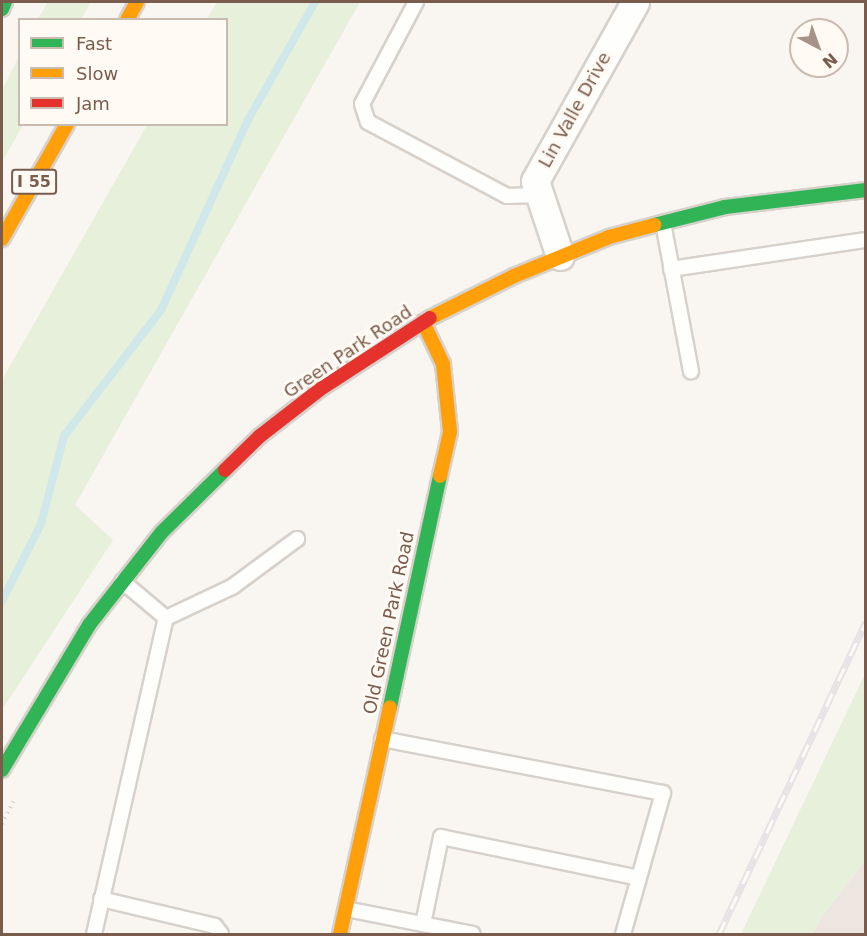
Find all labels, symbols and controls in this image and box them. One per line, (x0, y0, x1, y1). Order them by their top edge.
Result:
legend (18, 18, 228, 126)
north arrow (789, 18, 849, 78)
text: Fast (76, 33, 112, 54)
street label: Lin Valle Drive (534, 48, 616, 172)
text: N (819, 49, 841, 72)
text: Slow (76, 63, 118, 84)
text: Jam (76, 93, 110, 114)
road number: I 55 (10, 169, 58, 195)
street label: Green Park Road (280, 301, 416, 403)
street label: Old Green Park Road (359, 530, 419, 716)

